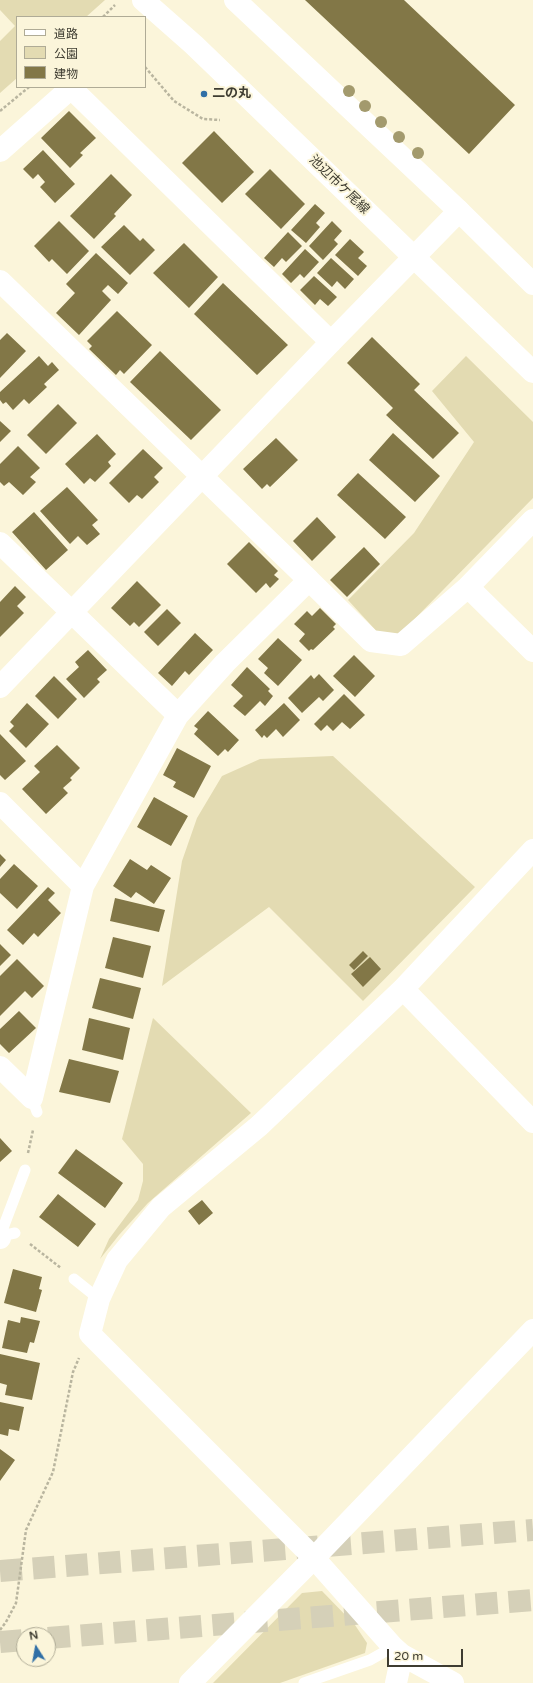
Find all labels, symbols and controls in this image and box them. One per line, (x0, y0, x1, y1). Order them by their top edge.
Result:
legend (16, 16, 146, 88)
text: 道路 (54, 27, 78, 41)
text: 公園 (54, 47, 78, 61)
text: 建物 (54, 67, 78, 81)
place label: 二の丸 (212, 86, 251, 102)
marker: 二の丸 (199, 89, 209, 99)
street label: 池辺市ケ尾線 (306, 152, 372, 218)
north arrow (16, 1627, 56, 1667)
text: N (28, 1628, 39, 1643)
scale bar (389, 1641, 465, 1667)
text: 20 m (394, 1649, 423, 1663)

